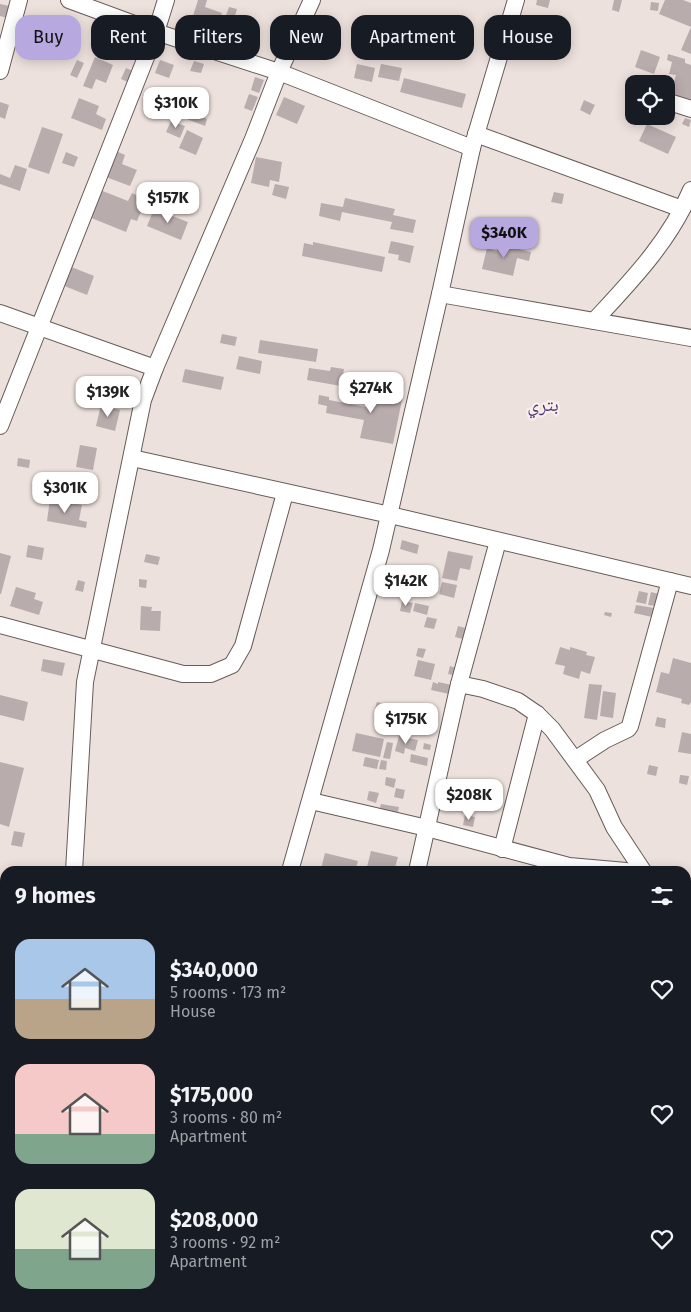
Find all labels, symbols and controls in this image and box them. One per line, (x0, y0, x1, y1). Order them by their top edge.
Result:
chip: Buy (15, 15, 81, 60)
chip: Rent (91, 15, 165, 60)
chip: Filters (175, 15, 260, 60)
chip: New (270, 15, 341, 60)
chip: Apartment (351, 15, 474, 60)
chip: House (484, 15, 571, 60)
map controls (625, 75, 675, 125)
button: locate (625, 75, 675, 125)
pin: $310K (141, 86, 211, 129)
text: $310K (154, 93, 198, 112)
pin: $157K (133, 182, 203, 224)
text: $157K (147, 188, 189, 207)
pin: $340K (469, 216, 539, 259)
text: $340K (481, 223, 527, 242)
pin: $274K (336, 372, 406, 414)
pin: $139K (73, 376, 143, 418)
text: $274K (350, 378, 392, 397)
text: $139K (87, 382, 129, 401)
district label: بتري (527, 393, 559, 419)
pin: $301K (30, 472, 100, 514)
text: $301K (43, 478, 87, 497)
pin: $142K (371, 564, 441, 607)
text: $142K (385, 571, 427, 590)
pin: $175K (371, 702, 441, 745)
text: $175K (385, 709, 427, 728)
pin: $208K (434, 778, 504, 821)
text: $208K (446, 785, 492, 804)
icon: filters (648, 882, 676, 910)
text: 9 homes (15, 883, 96, 909)
text: $340,000 (170, 957, 258, 983)
icon: home (55, 959, 115, 1019)
icon: heart (648, 975, 676, 1003)
text: 5 rooms · 173 m² (170, 983, 286, 1002)
text: House (170, 1002, 216, 1021)
text: $175,000 (170, 1082, 253, 1108)
icon: home (55, 1084, 115, 1144)
icon: heart (648, 1100, 676, 1128)
text: 3 rooms · 80 m² (170, 1108, 282, 1127)
text: Apartment (170, 1127, 247, 1146)
text: $208,000 (170, 1207, 258, 1233)
icon: home (55, 1209, 115, 1269)
icon: heart (648, 1225, 676, 1253)
text: 3 rooms · 92 m² (170, 1233, 280, 1252)
text: Apartment (170, 1252, 247, 1271)

